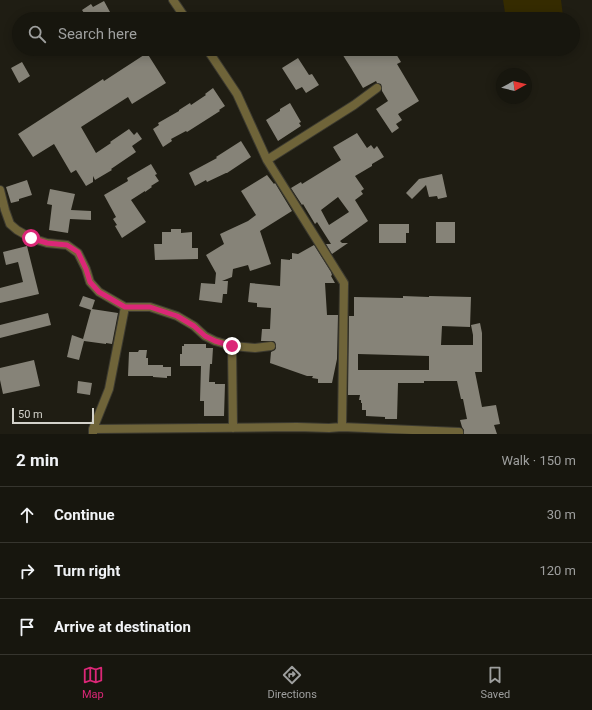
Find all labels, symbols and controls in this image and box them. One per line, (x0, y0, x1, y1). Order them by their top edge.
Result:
search box (12, 12, 580, 56)
icon: search (26, 23, 48, 45)
text: Search here (58, 25, 137, 43)
north arrow (496, 68, 532, 104)
route start (22, 229, 40, 247)
route end (223, 337, 241, 355)
scale bar (12, 406, 94, 425)
text: 50 m (18, 408, 43, 421)
text: 2 min (16, 450, 59, 470)
text: Walk · 150 m (501, 453, 576, 468)
icon: ahead (16, 504, 38, 526)
text: Continue (54, 506, 115, 524)
text: 30 m (547, 507, 576, 522)
icon: right (16, 560, 38, 582)
text: Turn right (54, 562, 120, 580)
text: 120 m (539, 563, 576, 578)
icon: arrive (16, 616, 38, 638)
text: Arrive at destination (54, 618, 191, 636)
tab: Map (82, 664, 104, 701)
tab: Directions (267, 664, 317, 701)
tab: Saved (480, 664, 510, 701)

